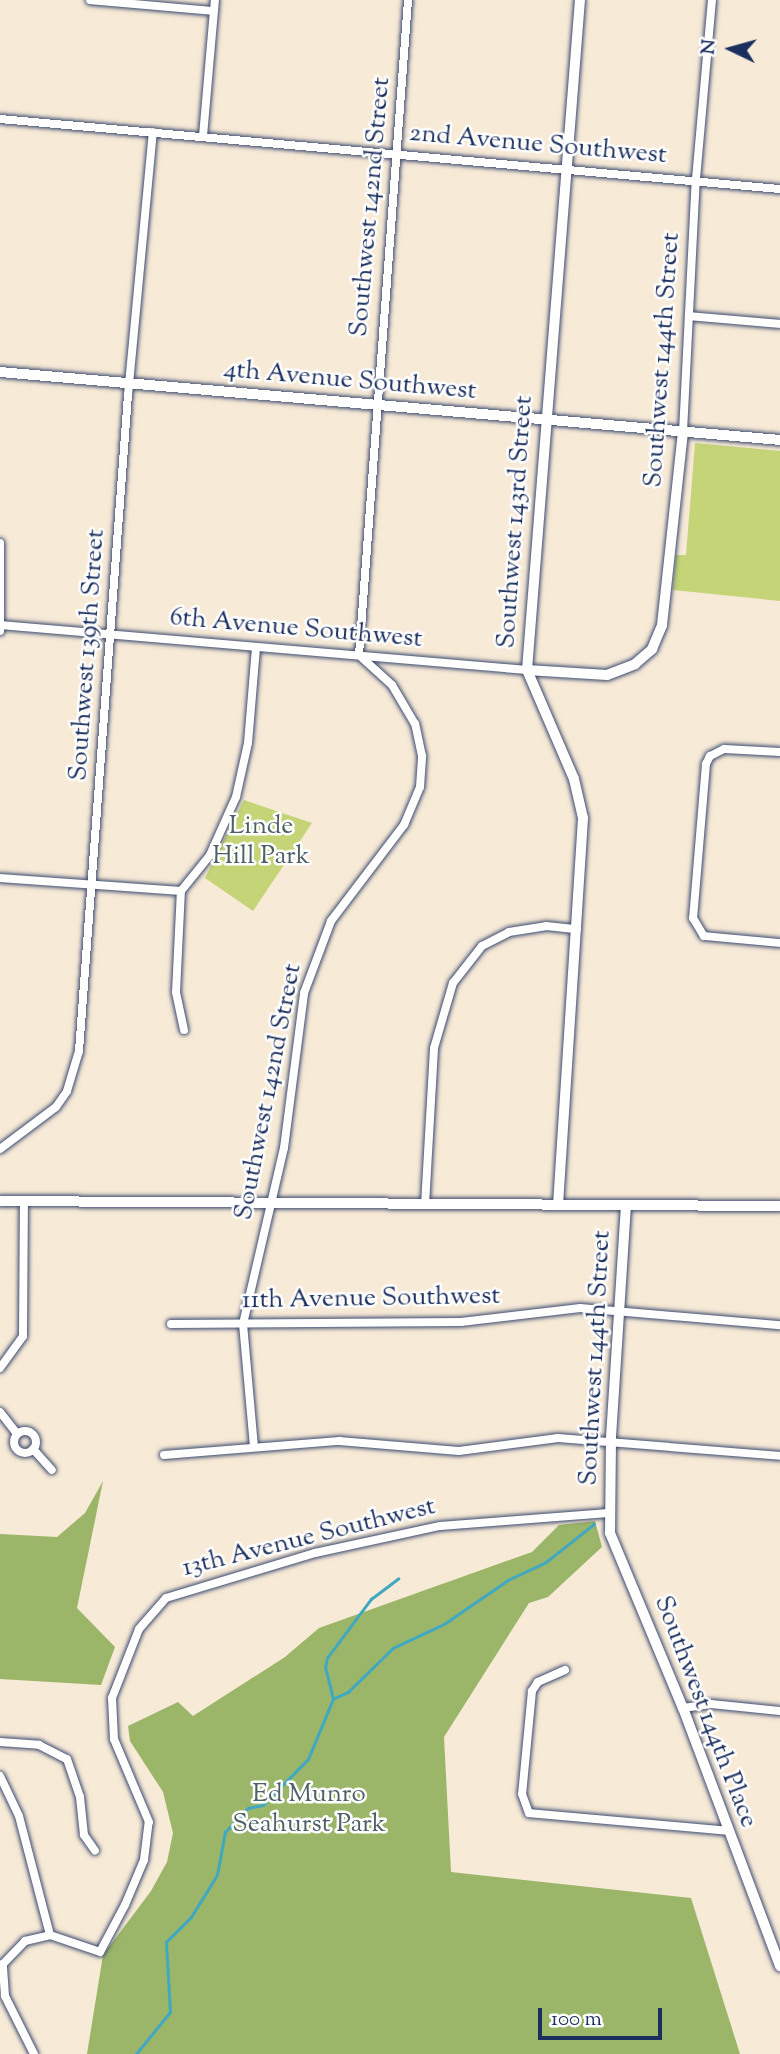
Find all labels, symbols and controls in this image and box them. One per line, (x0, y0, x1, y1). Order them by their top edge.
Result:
north arrow (696, 14, 766, 84)
text: N (695, 38, 724, 56)
street label: Southwest 142nd Street (344, 76, 398, 338)
street label: 2nd Avenue Southwest (408, 118, 668, 172)
street label: Southwest 144th Street (639, 231, 687, 489)
street label: 4th Avenue Southwest (222, 354, 478, 408)
street label: Southwest 143rd Street (492, 395, 540, 649)
street label: Southwest 139th Street (64, 528, 112, 782)
street label: 6th Avenue Southwest (168, 602, 424, 656)
park label: Linde Hill Park (212, 811, 310, 872)
street label: Southwest 142nd Street (229, 961, 309, 1223)
street label: Southwest 144th Street (574, 1230, 618, 1486)
street label: 11th Avenue Southwest (242, 1281, 500, 1317)
street label: 13th Avenue Southwest (179, 1491, 439, 1585)
street label: Southwest 144th Place (646, 1592, 764, 1832)
park label: Ed Munro Seahurst Park (232, 1779, 386, 1840)
scale bar (542, 1994, 666, 2038)
text: 100 m (551, 2005, 602, 2035)

